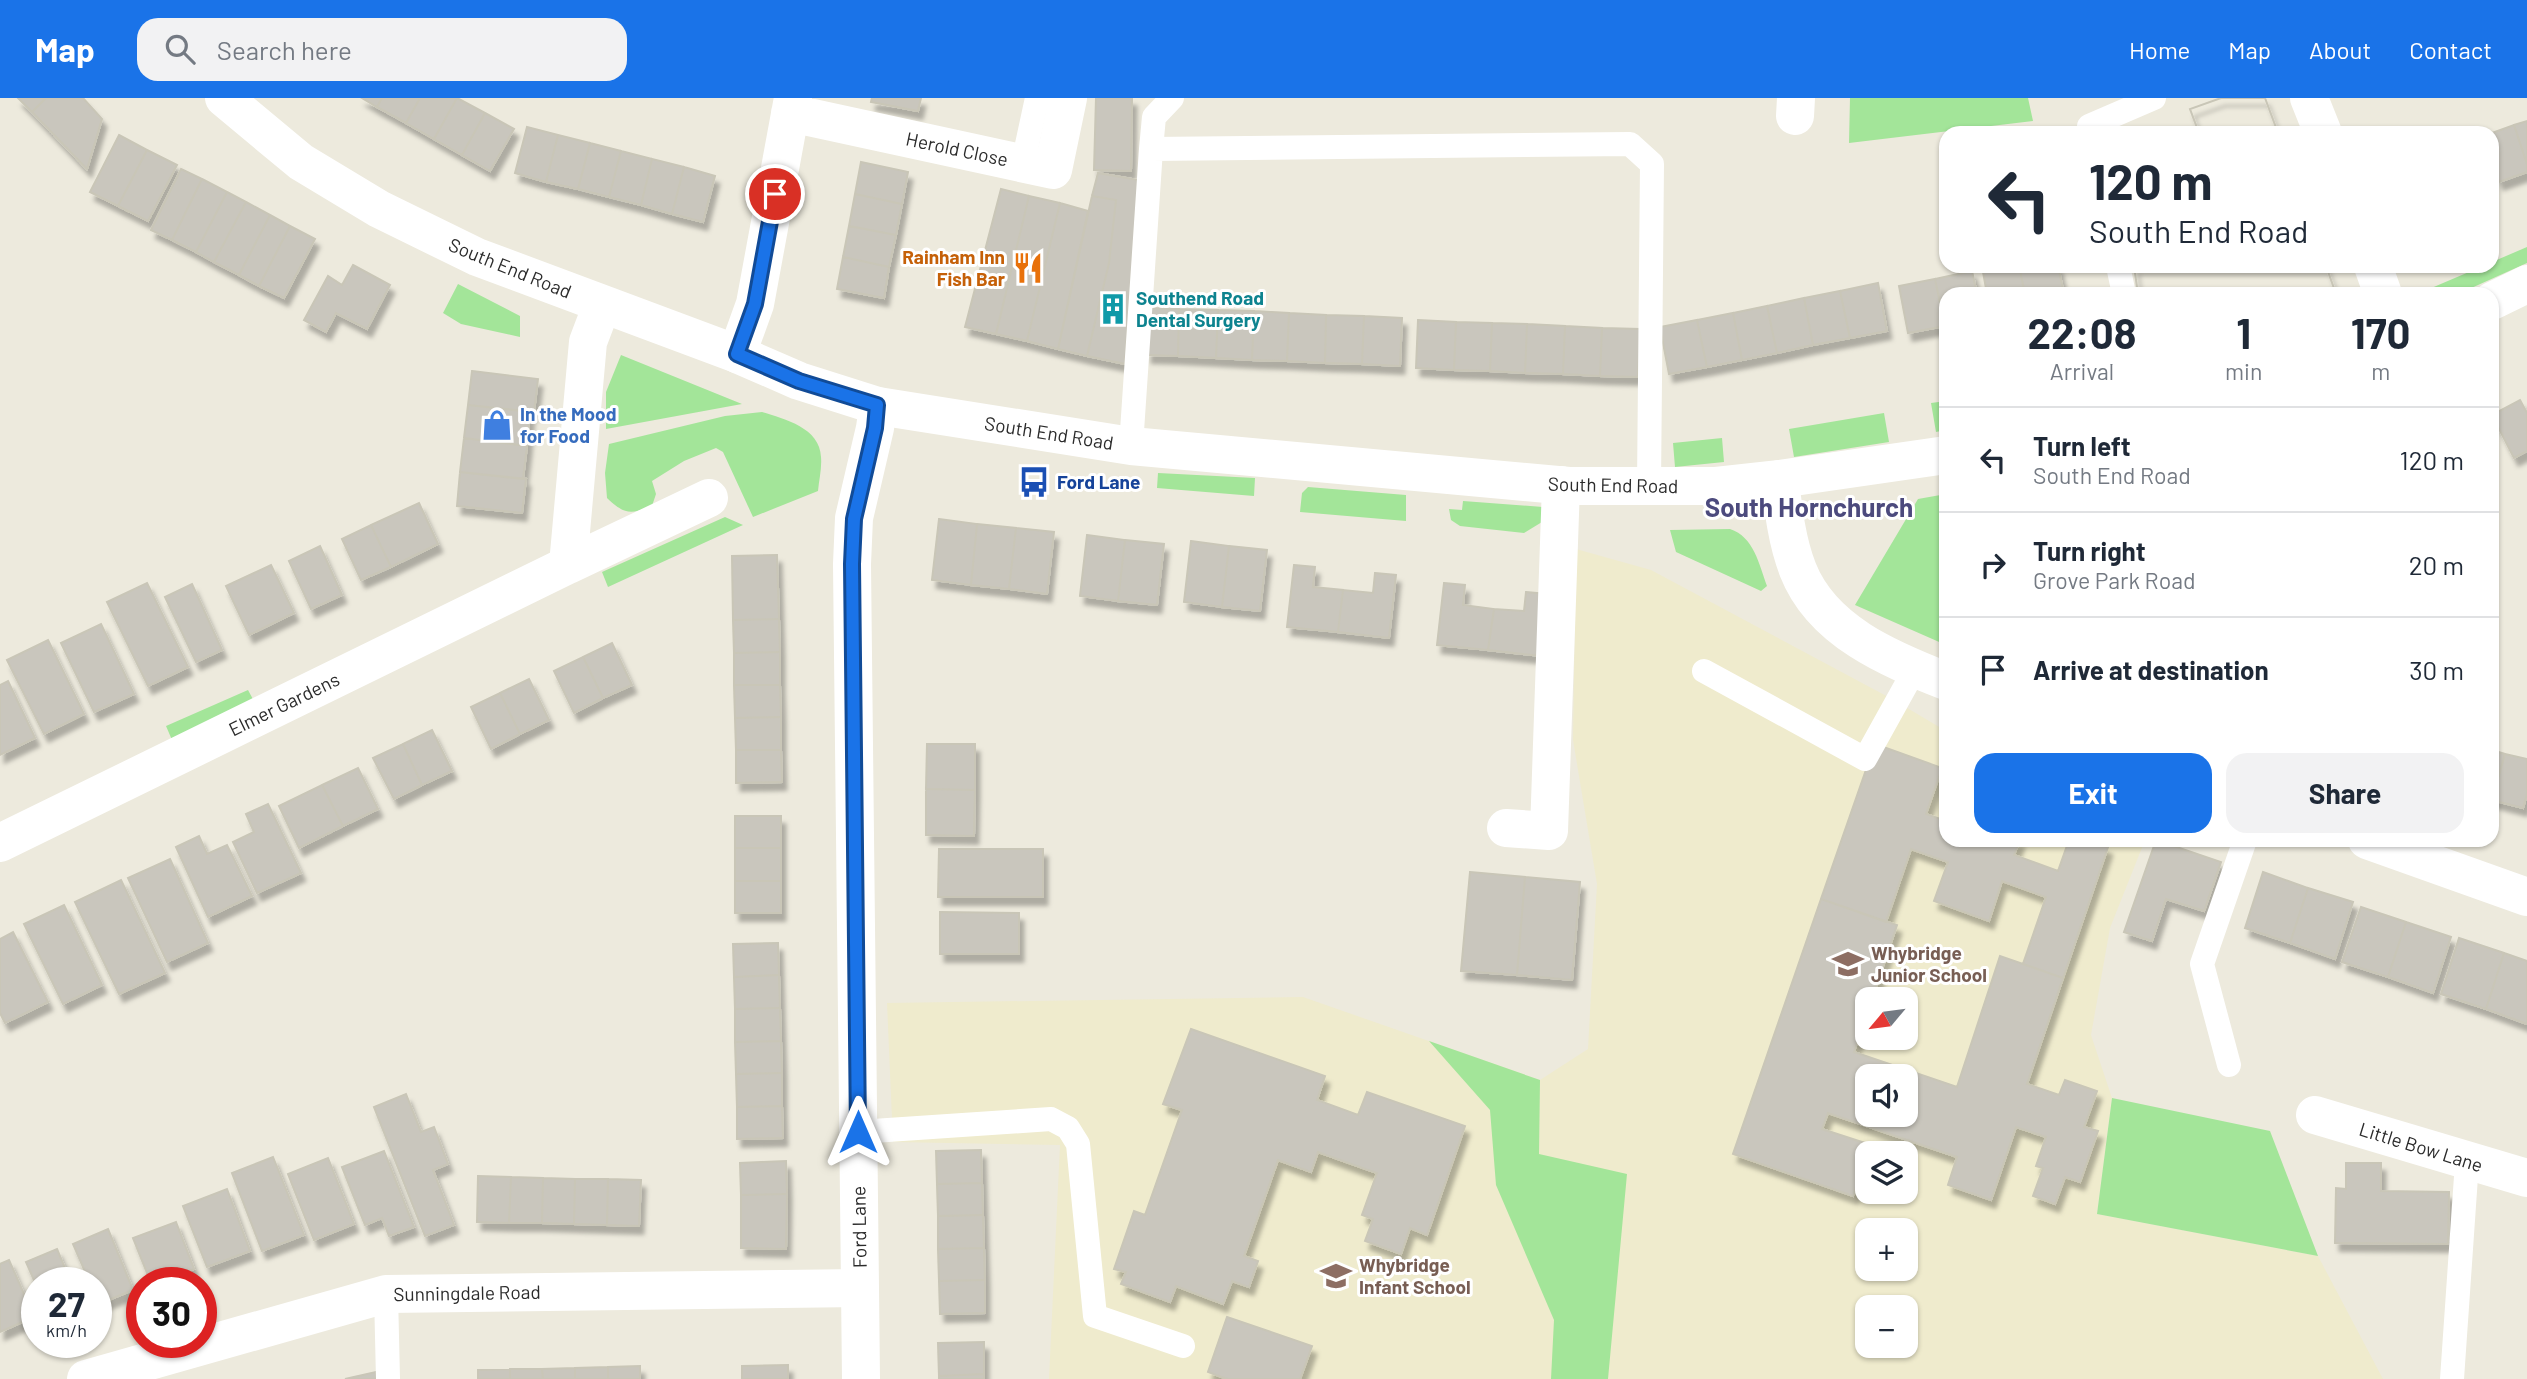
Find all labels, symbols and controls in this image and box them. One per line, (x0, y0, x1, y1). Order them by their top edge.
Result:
search box (137, 18, 627, 81)
text: Map (35, 29, 95, 69)
icon: search (161, 30, 199, 68)
text: Search here (217, 34, 352, 65)
text: Home (2129, 35, 2190, 64)
text: Map (2228, 35, 2271, 64)
text: About (2309, 35, 2371, 64)
text: Contact (2409, 35, 2492, 64)
street label: Herold Close (904, 126, 1010, 171)
text: 120 m (2089, 151, 2212, 210)
icon: left (1974, 154, 2065, 245)
pin (745, 164, 805, 224)
icon: arrive (756, 175, 794, 213)
text: South End Road (2089, 211, 2309, 249)
street label: South End Road (445, 232, 575, 303)
place label: Rainham Inn Fish Bar (902, 245, 1006, 290)
restaurant icon: Rainham Inn Fish Bar (1011, 251, 1045, 285)
place label: Southend Road Dental Surgery (1136, 286, 1264, 331)
building icon: Southend Road Dental Surgery (1096, 292, 1130, 326)
text: 22:08 (2028, 307, 2137, 357)
text: 1 (2236, 307, 2251, 357)
text: 170 (2351, 307, 2410, 357)
text: Arrival (2050, 357, 2114, 385)
text: min (2225, 357, 2262, 385)
text: m (2371, 357, 2390, 385)
place label: In the Mood for Food (520, 402, 616, 447)
shop icon: In the Mood for Food (480, 408, 514, 442)
street label: South End Road (983, 411, 1115, 454)
text: Turn left (2033, 430, 2131, 461)
icon: left (1974, 441, 2012, 479)
text: 120 m (2400, 444, 2464, 475)
text: South End Road (2033, 461, 2191, 489)
bus stop icon: Ford Lane (1017, 465, 1051, 499)
place label: Ford Lane (1057, 470, 1140, 493)
street label: South End Road (1548, 472, 1678, 497)
district label: South Hornchurch (1705, 491, 1913, 522)
text: Turn right (2033, 535, 2146, 566)
icon: right (1974, 546, 2012, 584)
text: 20 m (2409, 549, 2464, 580)
text: Grove Park Road (2033, 566, 2195, 594)
icon: arrive (1974, 651, 2012, 689)
text: Arrive at destination (2033, 654, 2269, 685)
text: 30 m (2409, 654, 2464, 685)
street label: Elmer Gardens (225, 667, 343, 740)
button: Exit (1974, 753, 2212, 833)
button: Share (2226, 753, 2464, 833)
place label: Whybridge Junior School (1871, 941, 1987, 986)
school or university icon: Whybridge Junior School (1831, 947, 1865, 981)
north arrow (1855, 987, 1918, 1050)
map controls (1855, 987, 1918, 1358)
button: sound (1855, 1064, 1918, 1127)
position arrow (821, 1095, 895, 1169)
street label: Little Bow Lane (2357, 1117, 2486, 1176)
button: layers (1855, 1141, 1918, 1204)
street label: Ford Lane (846, 1186, 871, 1268)
button: + (1855, 1218, 1918, 1281)
place label: Whybridge Infant School (1359, 1253, 1471, 1298)
school or university icon: Whybridge Infant School (1319, 1259, 1353, 1293)
speed limit sign: 30 (126, 1267, 217, 1358)
street label: Sunningdale Road (393, 1280, 541, 1305)
text: 27 (48, 1282, 85, 1324)
button: − (1855, 1295, 1918, 1358)
text: km/h (46, 1319, 87, 1341)

